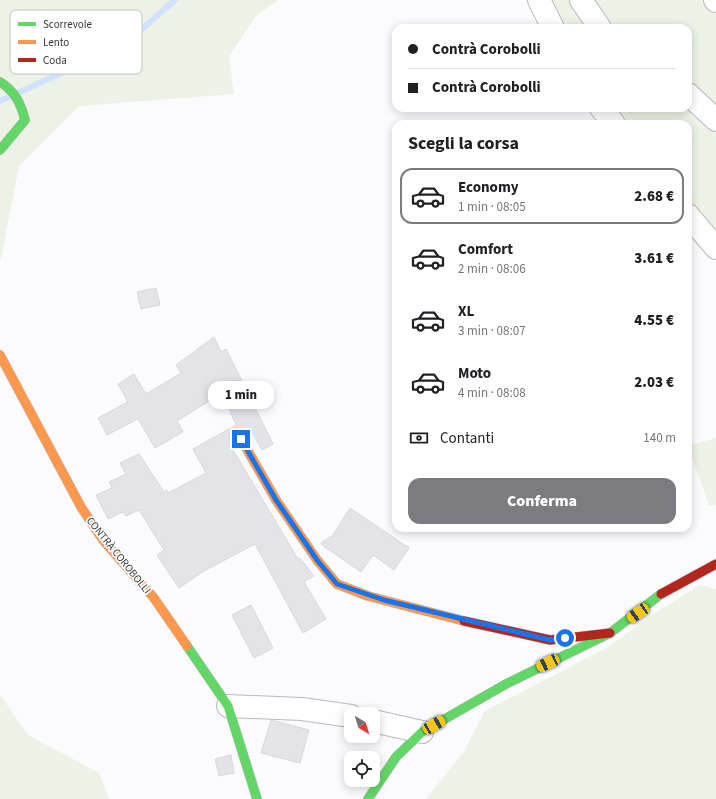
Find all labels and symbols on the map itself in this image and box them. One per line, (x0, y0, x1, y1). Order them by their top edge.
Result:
legend (10, 10, 142, 74)
text: Scorrevole (43, 17, 93, 32)
text: Lento (43, 35, 69, 50)
text: Coda (43, 53, 67, 68)
callout: 1 min (208, 381, 274, 409)
route end (232, 430, 250, 448)
street label: CONTRÀ COROBOLLI (83, 514, 154, 597)
car (625, 601, 651, 625)
route start (556, 629, 574, 647)
car (535, 652, 561, 674)
north arrow (344, 707, 380, 743)
car (421, 714, 447, 736)

